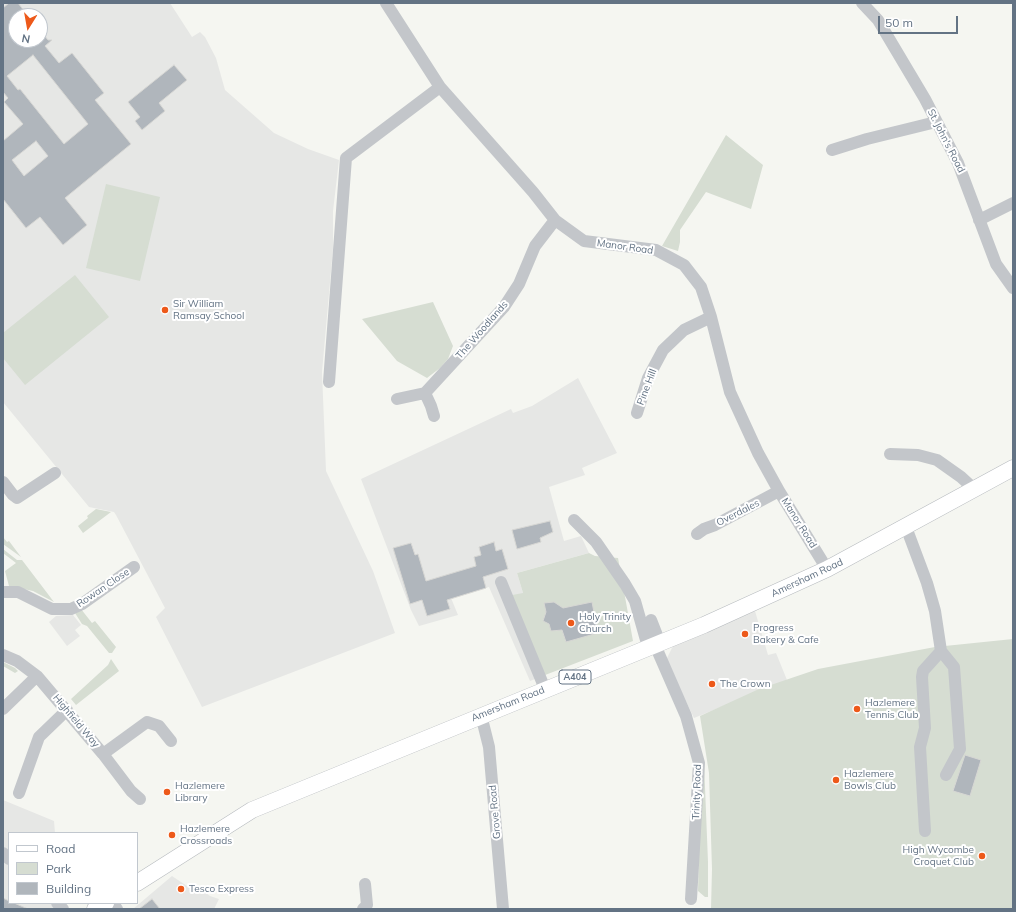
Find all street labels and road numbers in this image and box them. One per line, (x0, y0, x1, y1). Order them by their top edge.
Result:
street label: St. John's Road (925, 107, 967, 175)
street label: Manor Road (596, 237, 654, 257)
street label: The Woodlands (453, 298, 511, 362)
street label: Pine Hill (635, 367, 659, 407)
street label: Manor Road (779, 496, 819, 550)
street label: Overdales (714, 497, 762, 529)
street label: Amersham Road (769, 556, 845, 600)
street label: Rowan Close (74, 566, 132, 610)
road number: A404 (559, 670, 591, 684)
street label: Amersham Road (470, 684, 546, 724)
street label: Highfield Way (50, 692, 102, 750)
street label: Trinity Road (690, 764, 704, 820)
street label: Grove Road (487, 784, 503, 840)

